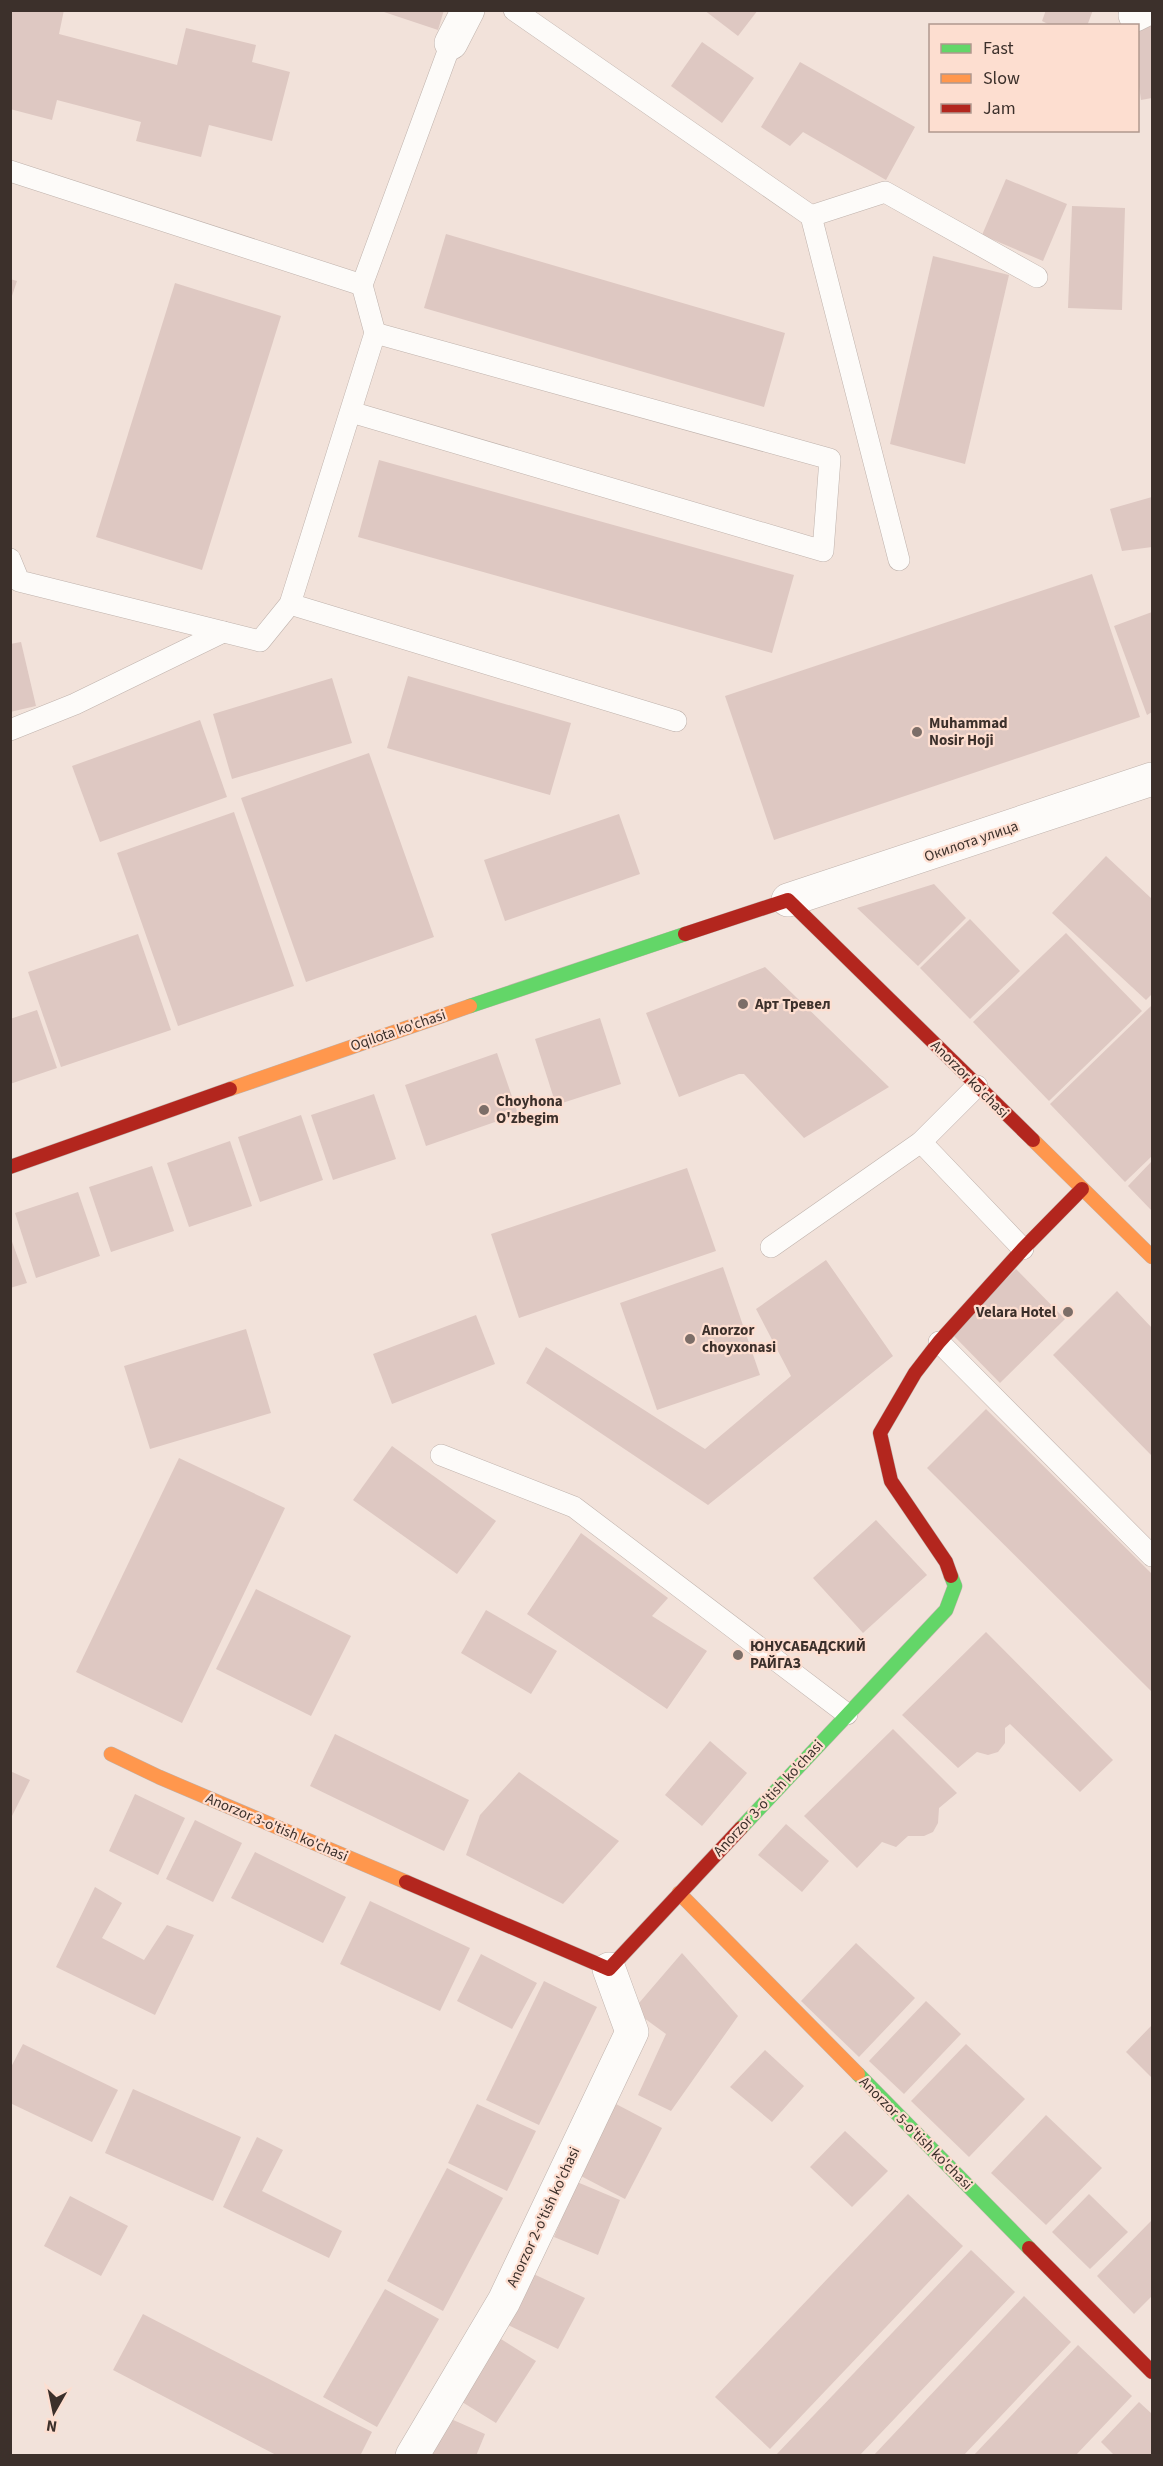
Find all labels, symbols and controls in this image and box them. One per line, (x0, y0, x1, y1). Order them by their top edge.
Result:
legend (929, 24, 1139, 132)
text: Fast (983, 36, 1014, 61)
text: Slow (983, 66, 1020, 91)
text: Jam (983, 96, 1016, 121)
place label: Muhammad Nosir Hoji (929, 713, 1008, 751)
marker: Muhammad Nosir Hoji (910, 725, 924, 739)
street label: Окилота улица (921, 816, 1021, 867)
place label: Арт Тревел (754, 994, 831, 1015)
marker: Арт Тревел (736, 997, 750, 1011)
street label: Oqilota ko'chasi (348, 1004, 449, 1057)
street label: Anorzor ko'chasi (926, 1036, 1013, 1123)
place label: Choyhona O'zbegim (496, 1091, 563, 1129)
marker: Choyhona O'zbegim (477, 1103, 491, 1117)
place label: Velara Hotel (975, 1302, 1057, 1323)
marker: Velara Hotel (1061, 1305, 1075, 1319)
place label: Anorzor choyxonasi (701, 1320, 776, 1358)
marker: Anorzor choyxonasi (683, 1332, 697, 1346)
place label: ЮНУСАБАДСКИЙ РАЙГАЗ (750, 1636, 866, 1674)
marker: ЮНУСАБАДСКИЙ РАЙГАЗ (731, 1648, 745, 1662)
street label: Anorzor 3-o'tish ko'chasi (709, 1735, 828, 1861)
street label: Anorzor 3-o'tish ko'chasi (202, 1788, 351, 1867)
street label: Anorzor 5-o'tish ko'chasi (854, 2072, 977, 2195)
street label: Anorzor 2-o'tish ko'chasi (502, 2144, 585, 2291)
north arrow (24, 2382, 84, 2442)
text: N (45, 2414, 59, 2438)

